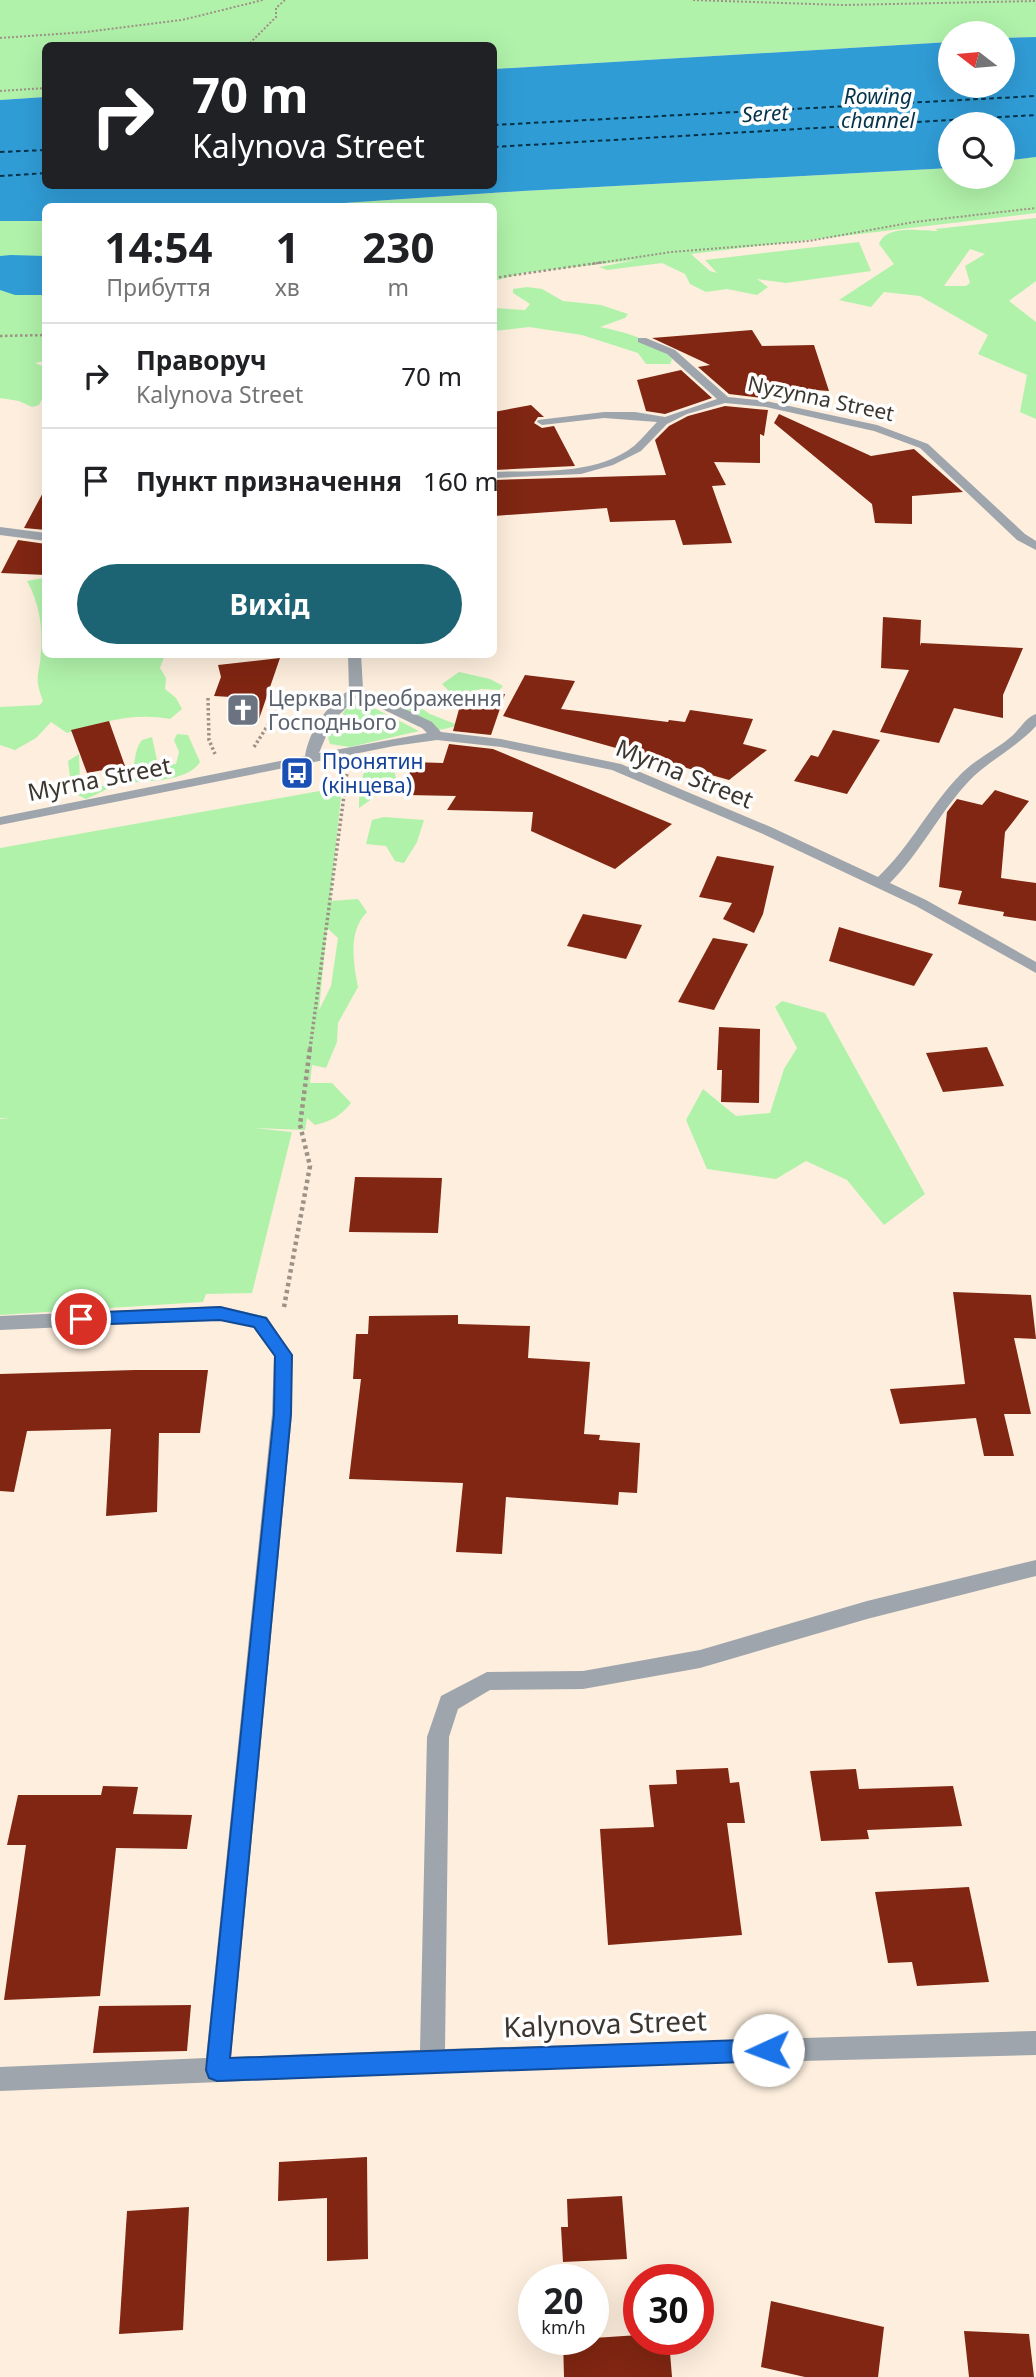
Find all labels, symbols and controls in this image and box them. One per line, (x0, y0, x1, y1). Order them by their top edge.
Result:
north arrow (938, 21, 1015, 98)
map controls (938, 21, 1015, 189)
text: 70 m (192, 61, 309, 127)
icon: right (77, 70, 168, 161)
water label: Rowing channel (841, 82, 915, 134)
water label: Seret (741, 98, 790, 128)
button: search (938, 112, 1015, 189)
text: Kalynova Street (192, 124, 425, 167)
text: 14:54 (105, 218, 212, 275)
text: 1 (275, 218, 299, 275)
text: 230 (362, 218, 434, 275)
text: Прибуття (106, 271, 211, 303)
text: хв (275, 271, 300, 303)
text: m (388, 271, 409, 303)
text: Праворуч (136, 342, 267, 378)
icon: right (77, 357, 115, 395)
text: 70 m (401, 358, 462, 394)
street label: Nyzynna Street (745, 369, 897, 427)
text: Kalynova Street (136, 378, 303, 410)
icon: arrive (77, 462, 115, 500)
text: Пункт призначення (136, 463, 402, 499)
text: 160 m (423, 463, 499, 499)
button: Вихід (77, 564, 462, 644)
place label: Церква Преображення Господнього (268, 684, 502, 736)
church icon: Церква Преображення Господнього (224, 691, 262, 729)
street label: Myrna Street (611, 730, 759, 816)
place label: Пронятин (кінцева) (322, 747, 423, 799)
street label: Myrna Street (24, 748, 174, 808)
bus stop icon: Пронятин (кінцева) (278, 754, 316, 792)
pin (51, 1289, 111, 1349)
icon: arrive (62, 1300, 100, 1338)
street label: Kalynova Street (503, 2000, 707, 2046)
position arrow (731, 2013, 805, 2087)
speed limit sign: 30 (623, 2264, 714, 2355)
text: 20 (543, 2277, 584, 2324)
text: km/h (541, 2315, 586, 2339)

